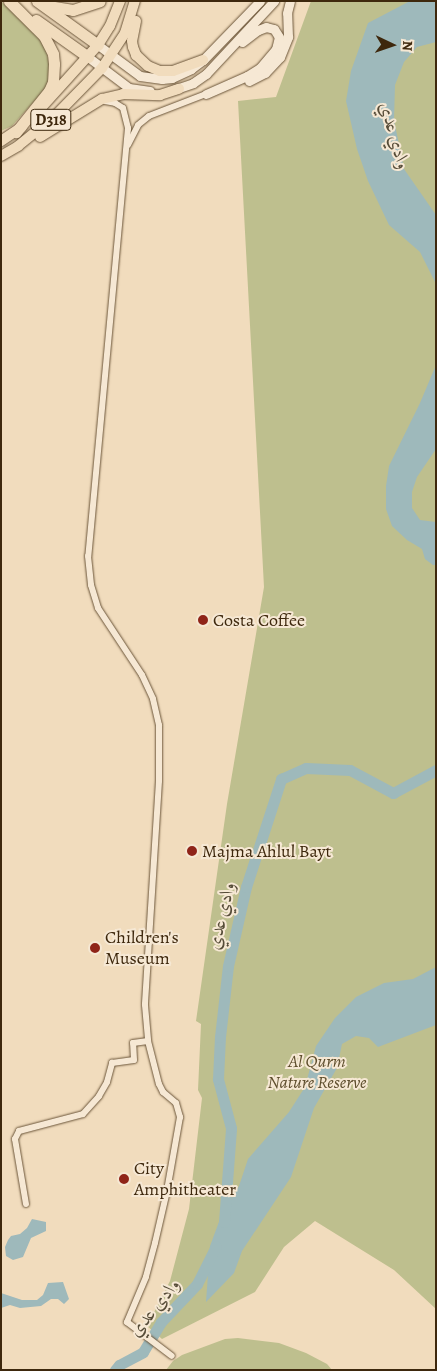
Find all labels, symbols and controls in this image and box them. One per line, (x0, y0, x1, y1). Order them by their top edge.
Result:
north arrow (367, 20, 417, 70)
text: N (398, 40, 417, 51)
water label: وادي عدي (374, 100, 414, 172)
road number: D318 (30, 106, 72, 134)
place label: Costa Coffee (213, 609, 305, 631)
marker: Costa Coffee (197, 614, 209, 626)
place label: Majma Ahlul Bayt (202, 840, 331, 862)
marker: Majma Ahlul Bayt (186, 845, 198, 857)
water label: وادي عدي (203, 880, 241, 952)
place label: Children's Museum (105, 927, 179, 970)
marker: Children's Museum (89, 942, 101, 954)
park label: Al Qurm Nature Reserve (267, 1051, 367, 1094)
place label: City Amphitheater (134, 1158, 236, 1200)
marker: City Amphitheater (118, 1173, 130, 1185)
water label: وادي عدي (124, 1274, 186, 1342)

